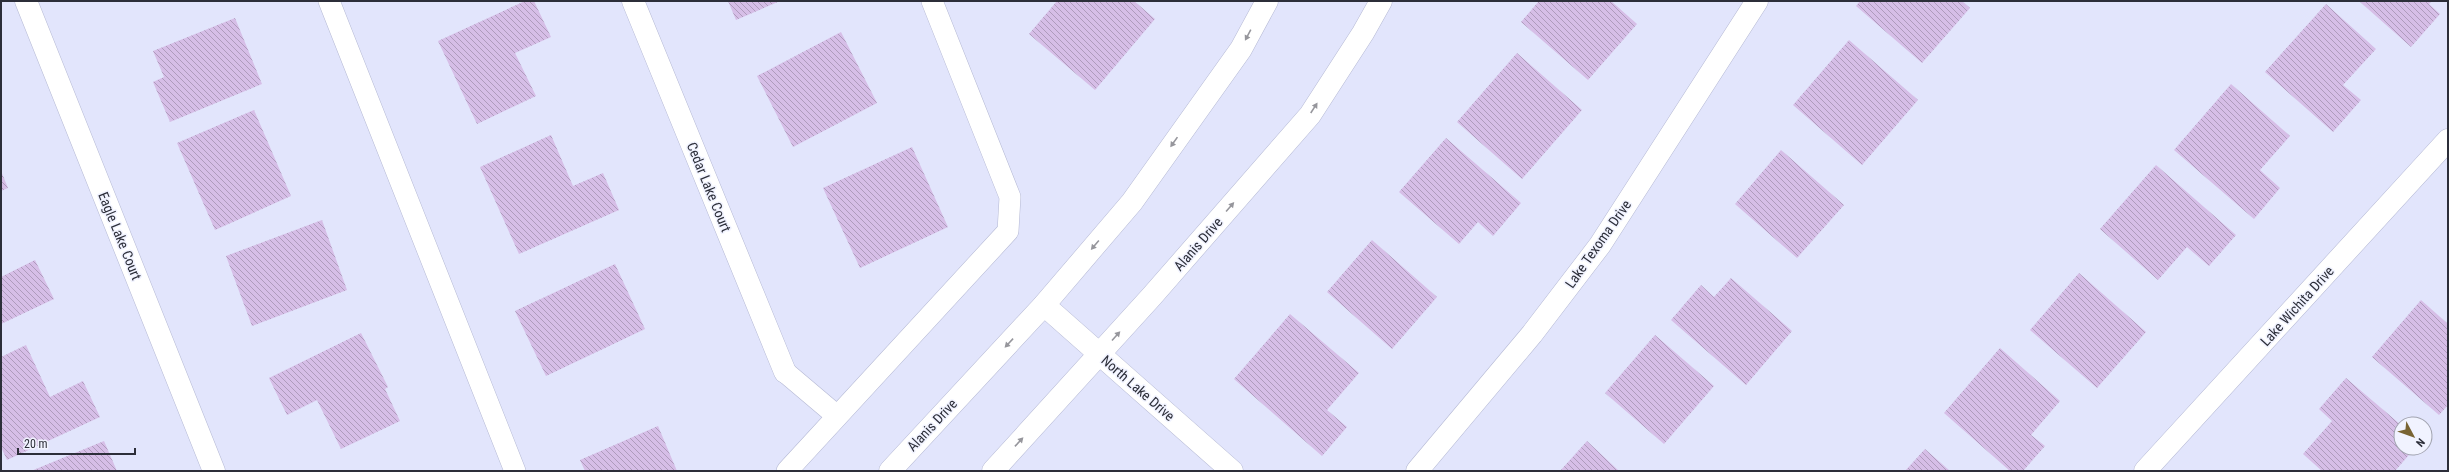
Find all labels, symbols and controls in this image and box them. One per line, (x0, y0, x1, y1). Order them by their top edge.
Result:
one-way arrow (1245, 29, 1252, 41)
one-way arrow (1311, 102, 1318, 114)
one-way arrow (1170, 137, 1178, 148)
street label: Cedar Lake Court (684, 140, 734, 234)
street label: Eagle Lake Court (95, 190, 145, 282)
street label: Lake Texoma Drive (1562, 197, 1635, 291)
one-way arrow (1225, 202, 1234, 212)
street label: Alanis Drive (1170, 214, 1226, 274)
one-way arrow (1091, 240, 1100, 250)
street label: Lake Wichita Drive (2257, 263, 2337, 349)
one-way arrow (1112, 331, 1121, 341)
one-way arrow (1005, 338, 1014, 347)
street label: North Lake Drive (1098, 352, 1178, 424)
street label: Alanis Drive (904, 395, 960, 454)
north arrow (2393, 416, 2433, 456)
scale bar (18, 430, 135, 456)
text: N (2413, 435, 2427, 449)
text: 20 m (24, 437, 48, 451)
one-way arrow (1014, 437, 1024, 447)

